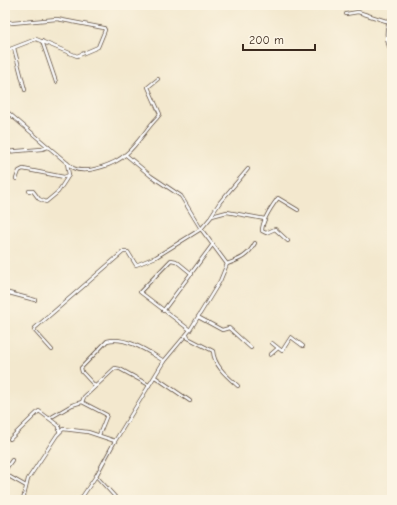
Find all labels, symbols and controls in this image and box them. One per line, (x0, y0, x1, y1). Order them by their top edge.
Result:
scale bar (243, 26, 315, 52)
text: 200 m (249, 33, 284, 47)

